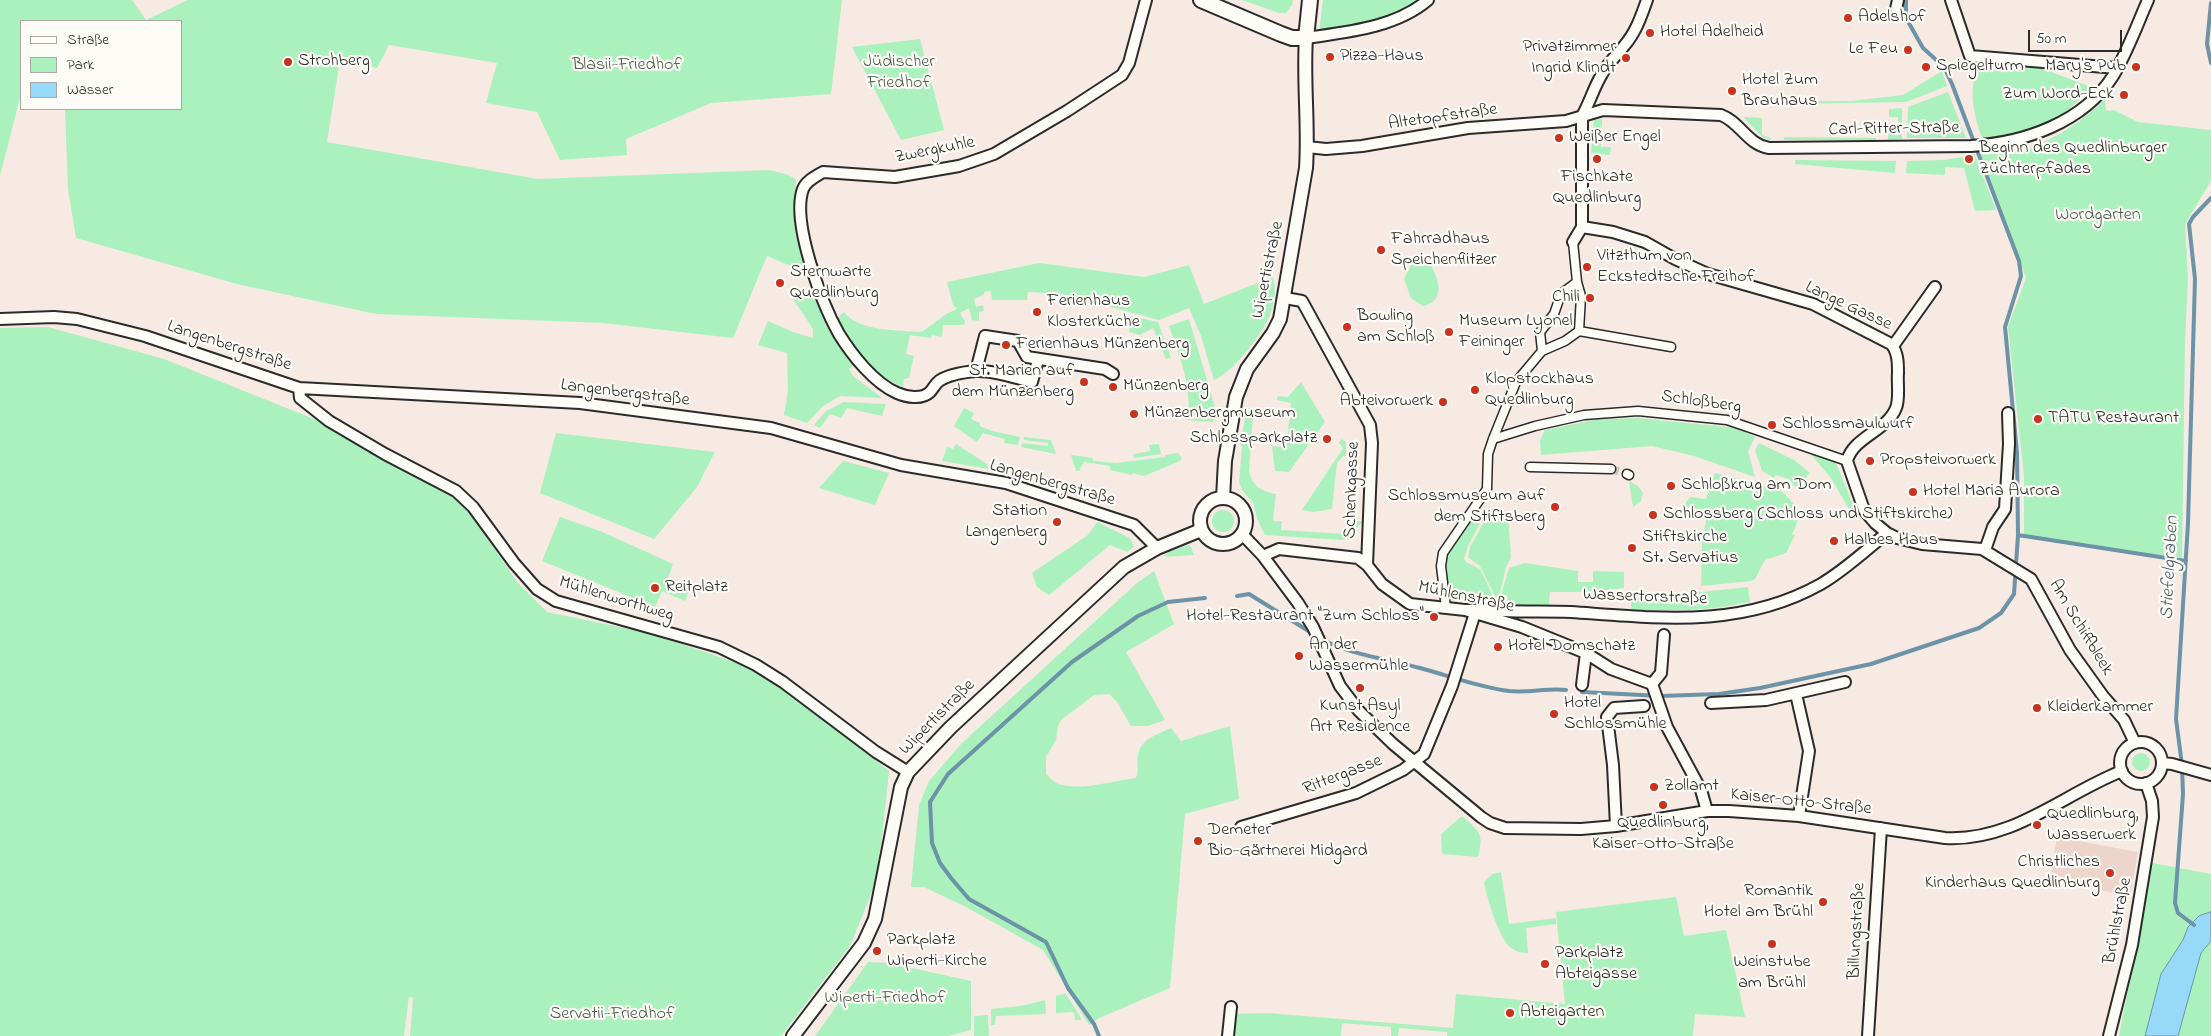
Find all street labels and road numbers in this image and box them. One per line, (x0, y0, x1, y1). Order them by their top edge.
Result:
street label: Altetopfstraße (1387, 100, 1499, 136)
street label: Carl-Ritter-Straße (1828, 118, 1960, 142)
street label: Zwergkuhle (893, 133, 977, 169)
street label: Wipertistraße (1248, 219, 1290, 321)
street label: Lange Gasse (1801, 277, 1895, 337)
street label: Langenbergstraße (164, 317, 294, 377)
street label: Langenbergstraße (559, 375, 691, 413)
street label: Schloßberg (1660, 387, 1742, 419)
street label: Schenkgasse (1341, 441, 1365, 539)
street label: Langenbergstraße (987, 456, 1117, 512)
street label: Mühlenworthweg (556, 572, 676, 628)
street label: Am Schiffbleek (2043, 576, 2117, 680)
street label: Mühlenstraße (1416, 577, 1516, 619)
street label: Wassertorstraße (1582, 585, 1708, 611)
street label: Wipertistraße (895, 675, 981, 761)
street label: Rittergasse (1300, 751, 1386, 801)
street label: Kaiser-Otto-Straße (1729, 785, 1873, 821)
street label: Brühlstraße (2100, 876, 2138, 966)
street label: Billungstraße (1845, 882, 1871, 980)

